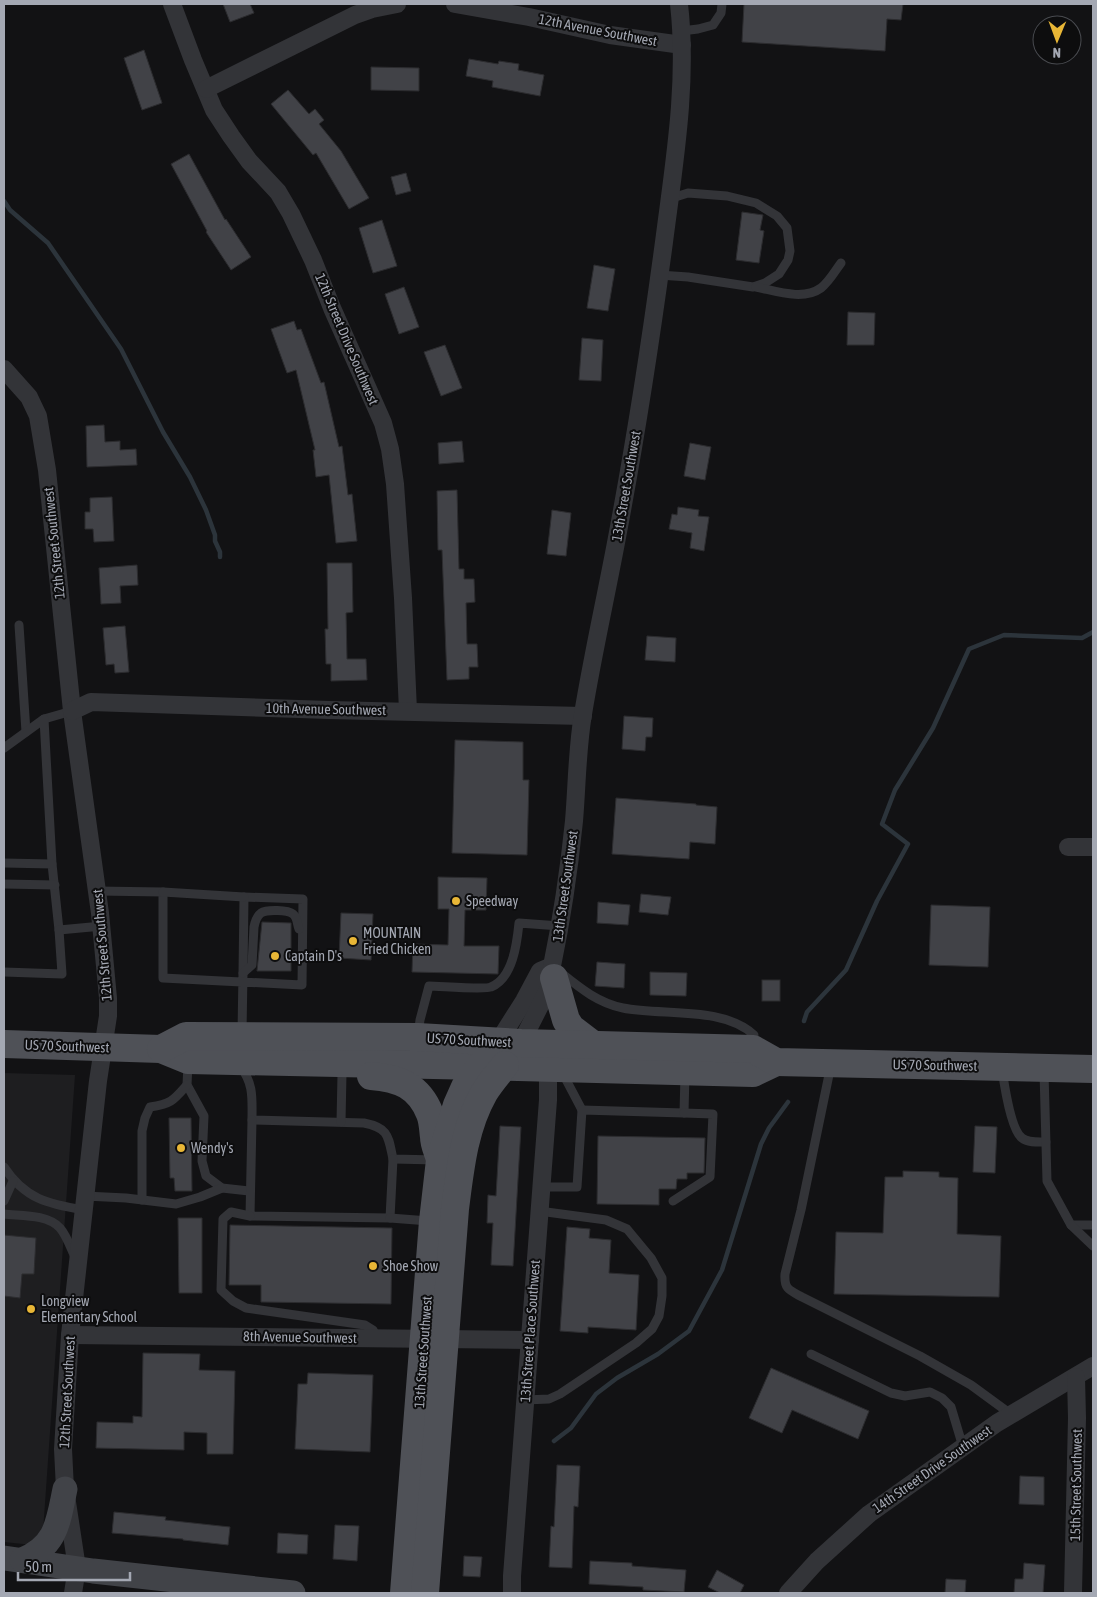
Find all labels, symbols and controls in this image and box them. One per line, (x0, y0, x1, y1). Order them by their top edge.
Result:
street label: 12th Avenue Southwest (537, 11, 659, 49)
north arrow (1032, 15, 1082, 65)
text: N (1053, 45, 1061, 61)
street label: 12th Street Drive Southwest (312, 271, 382, 407)
street label: 13th Street Southwest (608, 429, 644, 543)
street label: 12th Street Southwest (40, 486, 68, 600)
street label: 10th Avenue Southwest (266, 700, 386, 718)
street label: 13th Street Southwest (549, 829, 581, 943)
street label: 12th Street Southwest (89, 888, 115, 1002)
place label: Speedway (466, 893, 518, 909)
marker: Speedway (450, 895, 462, 907)
place label: MOUNTAIN Fried Chicken (363, 925, 431, 957)
marker: MOUNTAIN Fried Chicken (347, 935, 359, 947)
place label: Captain D's (285, 948, 342, 964)
marker: Captain D's (269, 950, 281, 962)
street label: US 70 Southwest (426, 1030, 512, 1050)
street label: US 70 Southwest (24, 1037, 110, 1055)
street label: US 70 Southwest (892, 1056, 978, 1074)
place label: Wendy's (191, 1140, 234, 1156)
marker: Wendy's (175, 1142, 187, 1154)
place label: Shoe Show (383, 1258, 439, 1274)
street label: 13th Street Place Southwest (517, 1259, 543, 1403)
marker: Shoe Show (367, 1260, 379, 1272)
place label: Longview Elementary School (41, 1293, 137, 1325)
street label: 13th Street Southwest (411, 1296, 435, 1408)
marker: Longview Elementary School (25, 1303, 37, 1315)
street label: 8th Avenue Southwest (243, 1328, 357, 1346)
street label: 12th Street Southwest (56, 1336, 78, 1448)
street label: 14th Street Drive Southwest (870, 1422, 994, 1516)
street label: 15th Street Southwest (1067, 1429, 1085, 1541)
scale bar (18, 1550, 130, 1582)
text: 50 m (25, 1558, 52, 1575)

